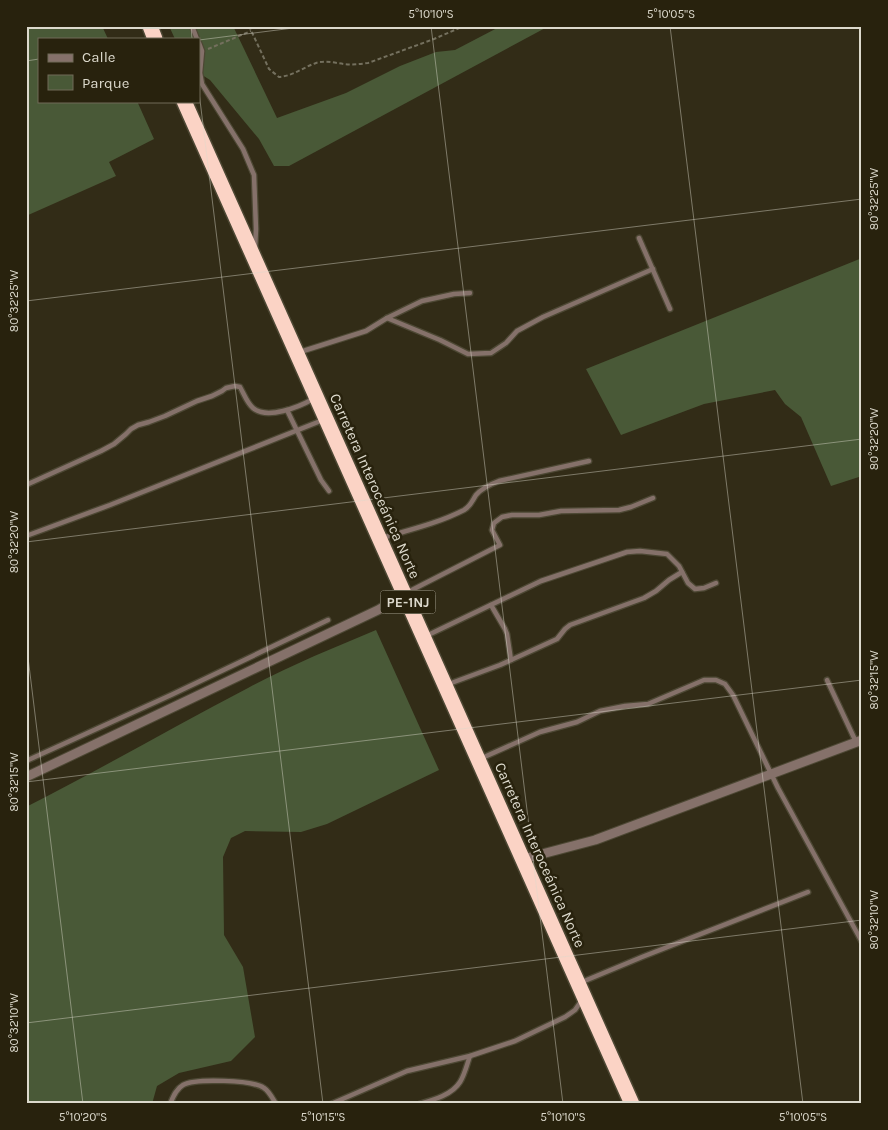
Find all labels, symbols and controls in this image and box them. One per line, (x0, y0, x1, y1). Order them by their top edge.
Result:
text: 5°10'10"S (408, 7, 454, 21)
text: 5°10'05"S (647, 7, 695, 21)
legend (38, 38, 200, 102)
text: Calle (82, 48, 116, 66)
text: Parque (82, 74, 130, 92)
text: 80°32'25"W (867, 168, 881, 230)
text: 80°32'25"W (7, 270, 21, 332)
street label: Carretera Interoceánica Norte (326, 391, 424, 581)
text: 80°32'20"W (867, 407, 881, 470)
text: 80°32'20"W (7, 510, 21, 573)
road number: PE-1NJ (380, 590, 436, 614)
text: 80°32'15"W (867, 650, 881, 710)
text: 80°32'15"W (7, 752, 21, 812)
street label: Carretera Interoceánica Norte (491, 760, 589, 950)
text: 80°32'10"W (867, 890, 881, 950)
text: 80°32'10"W (7, 993, 21, 1053)
text: 5°10'20"S (59, 1110, 107, 1124)
text: 5°10'15"S (300, 1110, 346, 1124)
text: 5°10'10"S (540, 1110, 586, 1124)
text: 5°10'05"S (779, 1110, 827, 1124)

